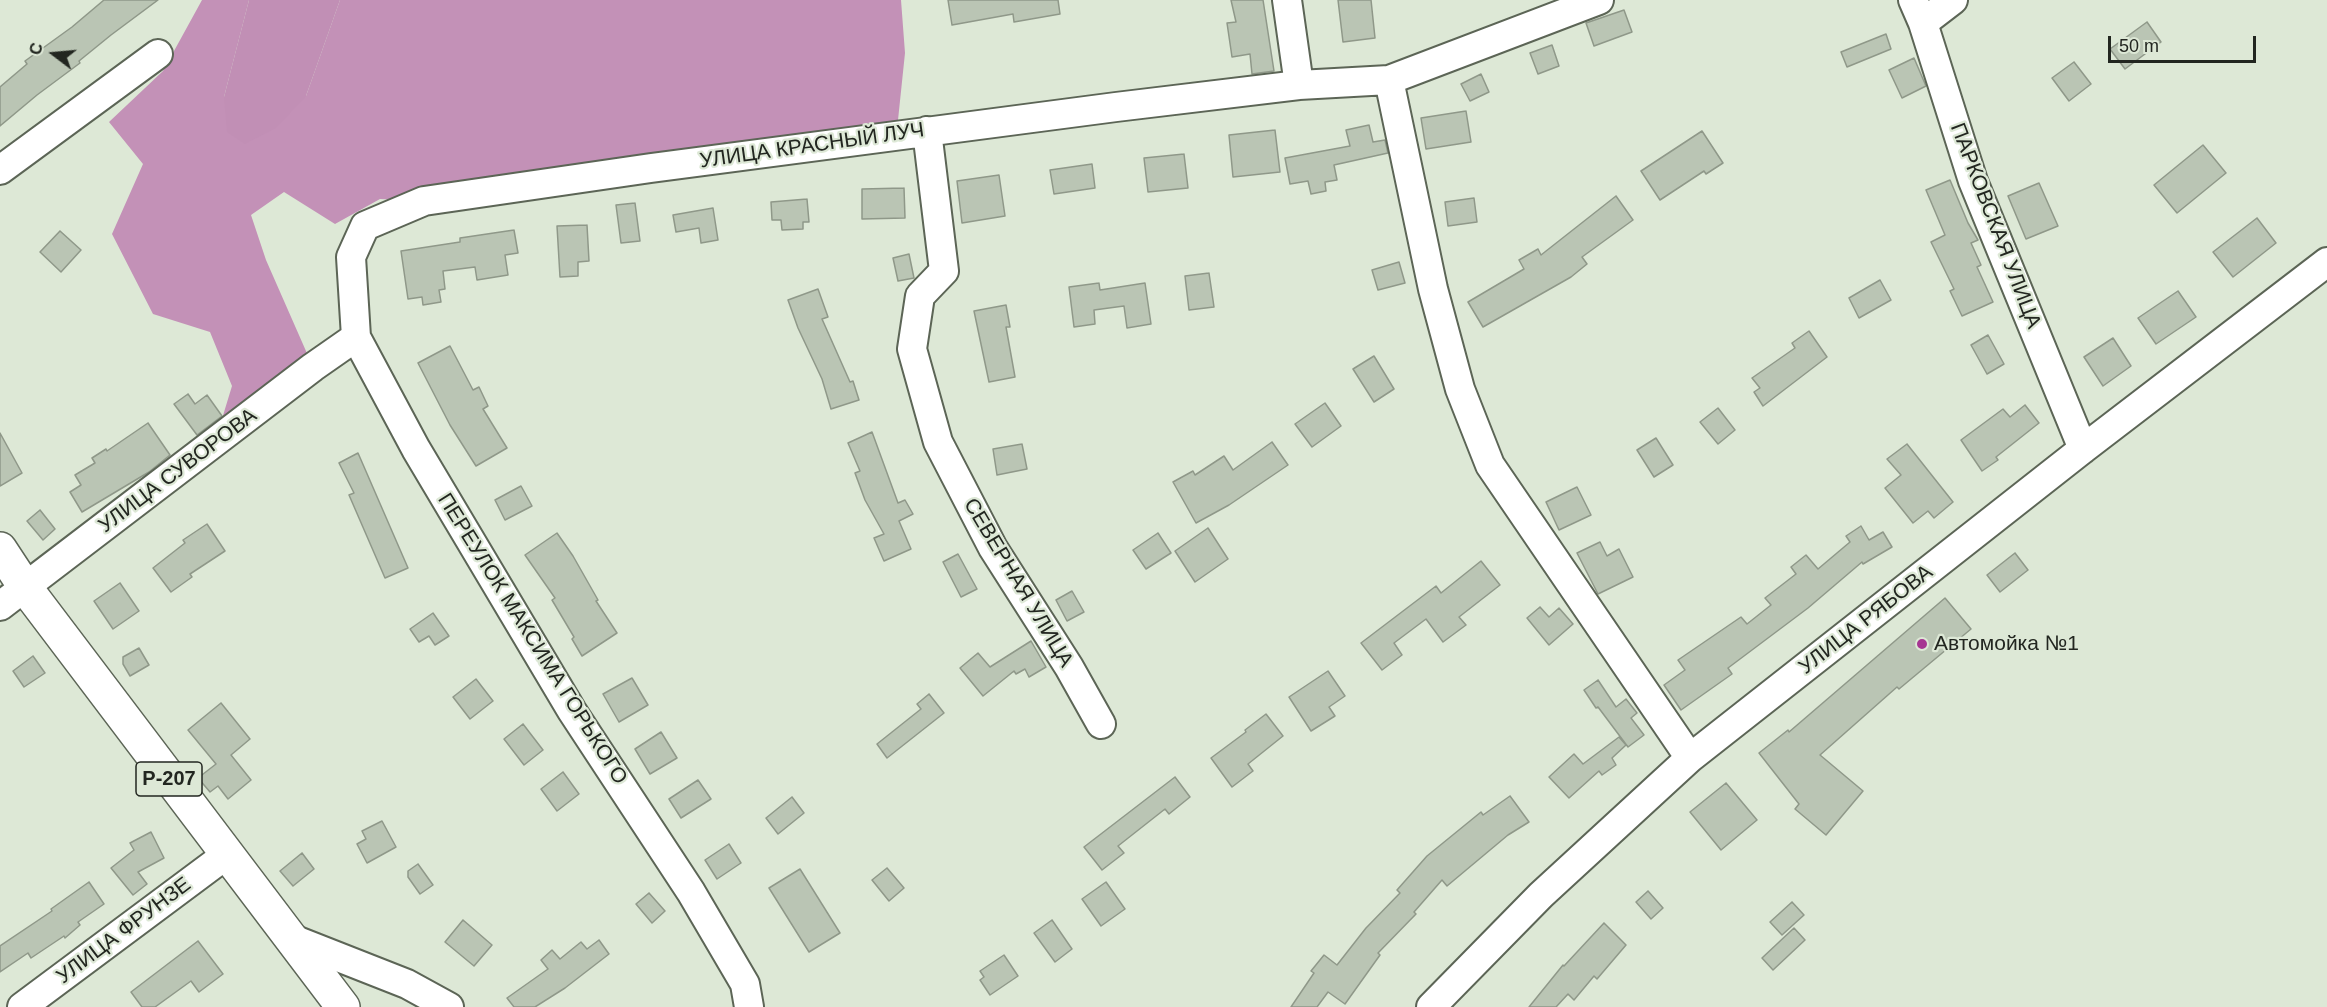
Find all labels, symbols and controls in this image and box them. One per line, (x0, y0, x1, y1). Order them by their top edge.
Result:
north arrow (24, 24, 84, 84)
scale bar (2111, 24, 2260, 62)
text: 50 m (2119, 36, 2159, 56)
text: С (26, 41, 46, 57)
street label: УЛИЦА КРАСНЫЙ ЛУЧ (698, 118, 926, 174)
street label: ПАРКОВСКАЯ УЛИЦА (1944, 120, 2046, 332)
street label: УЛИЦА СУВОРОВА (94, 403, 262, 539)
street label: ПЕРЕУЛОК МАКСИМА ГОРЬКОГО (432, 489, 632, 789)
street label: СЕВЕРНАЯ УЛИЦА (958, 494, 1078, 672)
street label: УЛИЦА РЯБОВА (1794, 560, 1938, 680)
place label: Автомойка №1 (1934, 631, 2079, 657)
marker: Автомойка №1 (1915, 637, 1929, 651)
road number: Р-207 (136, 762, 202, 796)
street label: УЛИЦА ФРУНЗЕ (52, 872, 196, 990)

